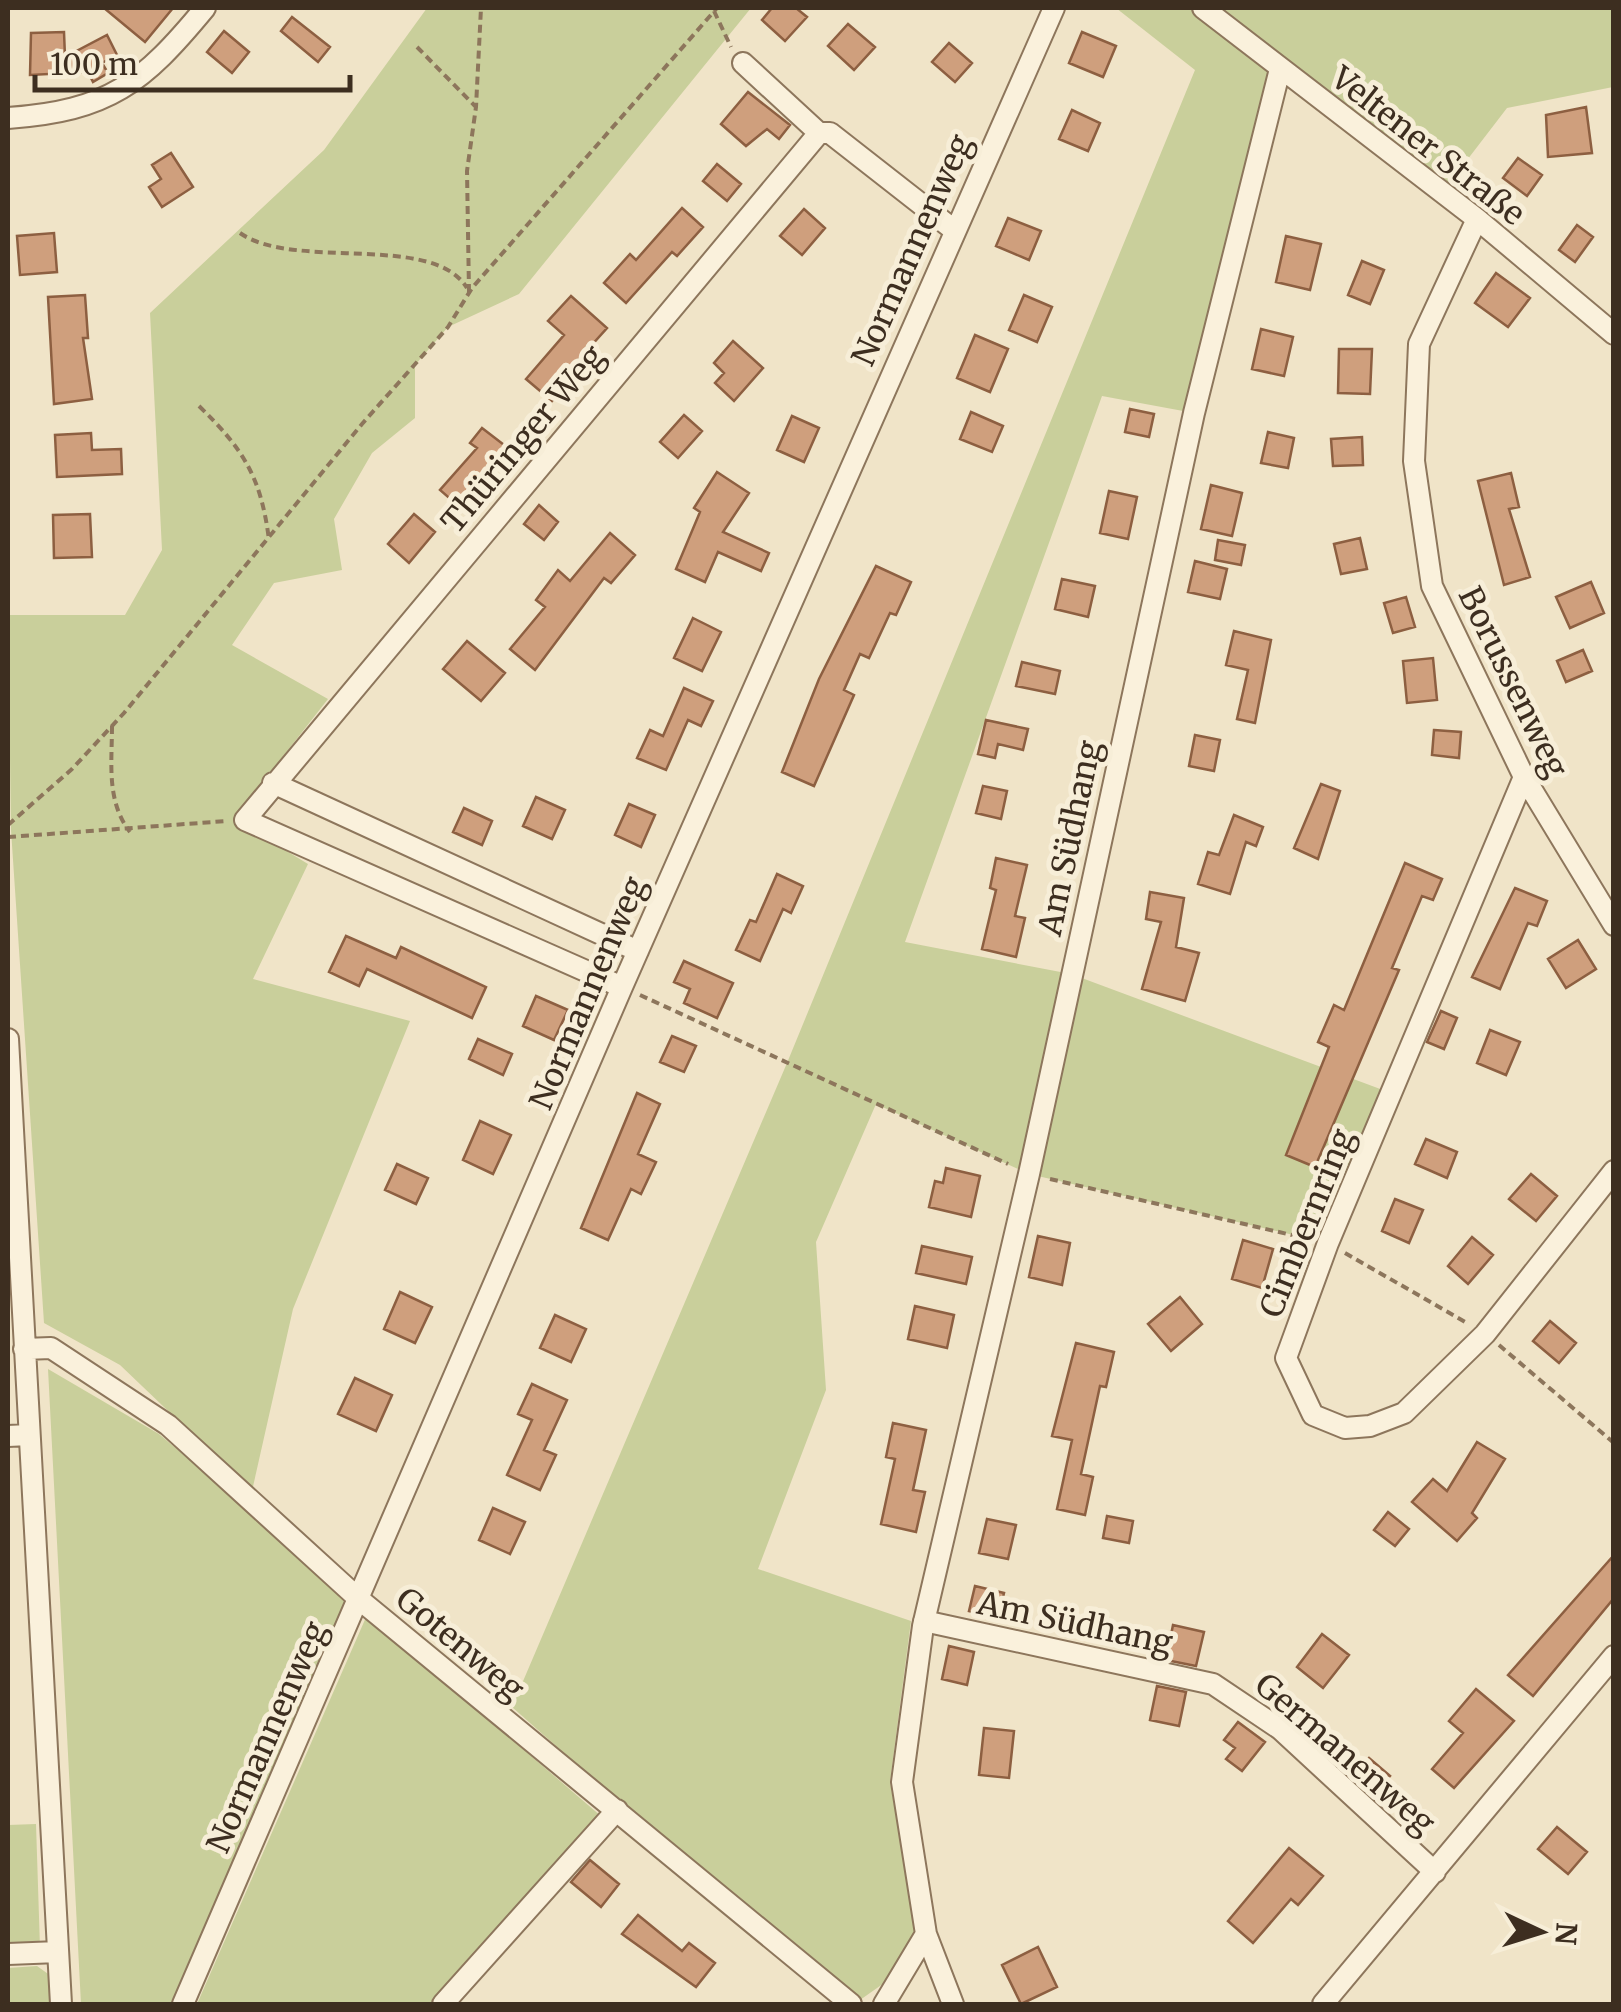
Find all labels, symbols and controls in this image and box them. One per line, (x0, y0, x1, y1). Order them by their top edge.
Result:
scale bar (35, 30, 350, 92)
text: 100 m (50, 45, 138, 83)
street label: Veltener Straße (1322, 57, 1533, 234)
street label: Normannenweg (843, 128, 981, 372)
street label: Thüringer Weg (433, 337, 613, 541)
street label: Borussenweg (1450, 580, 1576, 784)
street label: Am Südhang (1030, 737, 1110, 940)
street label: Normannenweg (521, 871, 655, 1115)
street label: Cimbernring (1251, 1123, 1363, 1323)
street label: Gotenweg (388, 1579, 532, 1709)
street label: Am Südhang (973, 1583, 1176, 1663)
street label: Normannenweg (198, 1615, 336, 1859)
street label: Germanenweg (1247, 1665, 1443, 1843)
north arrow (1491, 1882, 1591, 1982)
text: N (1547, 1921, 1585, 1946)

